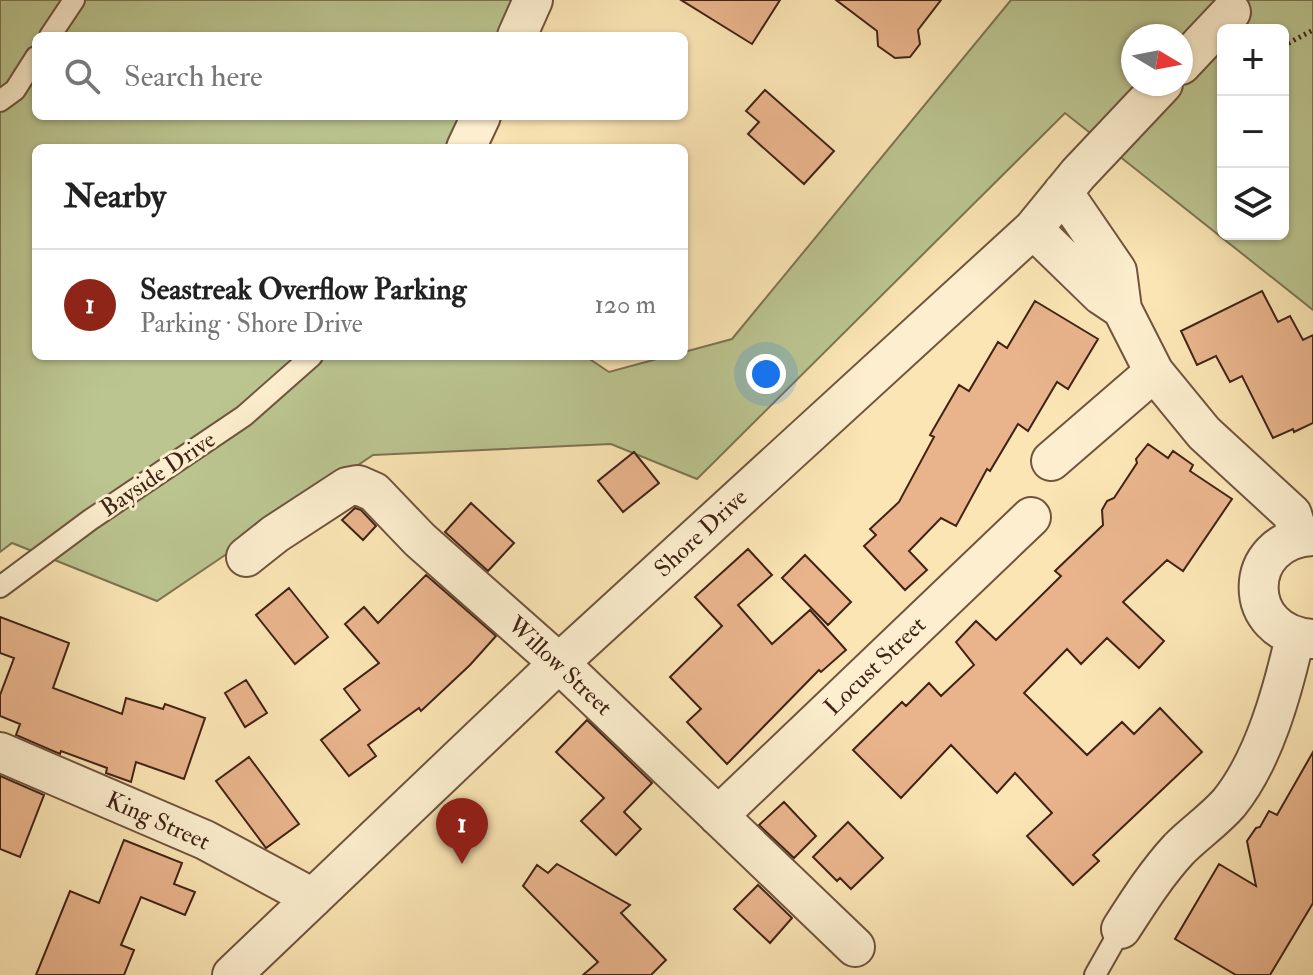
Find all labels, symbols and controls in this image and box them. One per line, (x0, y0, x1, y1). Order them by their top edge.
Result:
north arrow (1121, 24, 1193, 96)
map controls (1217, 24, 1289, 240)
button: + (1217, 24, 1289, 96)
search box (32, 32, 688, 120)
icon: search (60, 54, 104, 98)
text: Search here (124, 58, 263, 95)
button: − (1217, 96, 1289, 168)
button: layers (1217, 168, 1289, 240)
text: Nearby (64, 175, 166, 218)
text: Seastreak Overflow Parking (140, 271, 466, 308)
text: 1 (85, 289, 95, 321)
text: 120 m (595, 289, 656, 321)
text: Parking · Shore Drive (140, 308, 363, 340)
your location (746, 354, 786, 394)
street label: Bayside Drive (95, 424, 221, 524)
street label: Shore Drive (648, 482, 754, 584)
street label: Willow Street (500, 609, 619, 723)
street label: Locust Street (817, 610, 933, 722)
street label: King Street (101, 784, 215, 858)
pin: 1 (436, 798, 488, 864)

